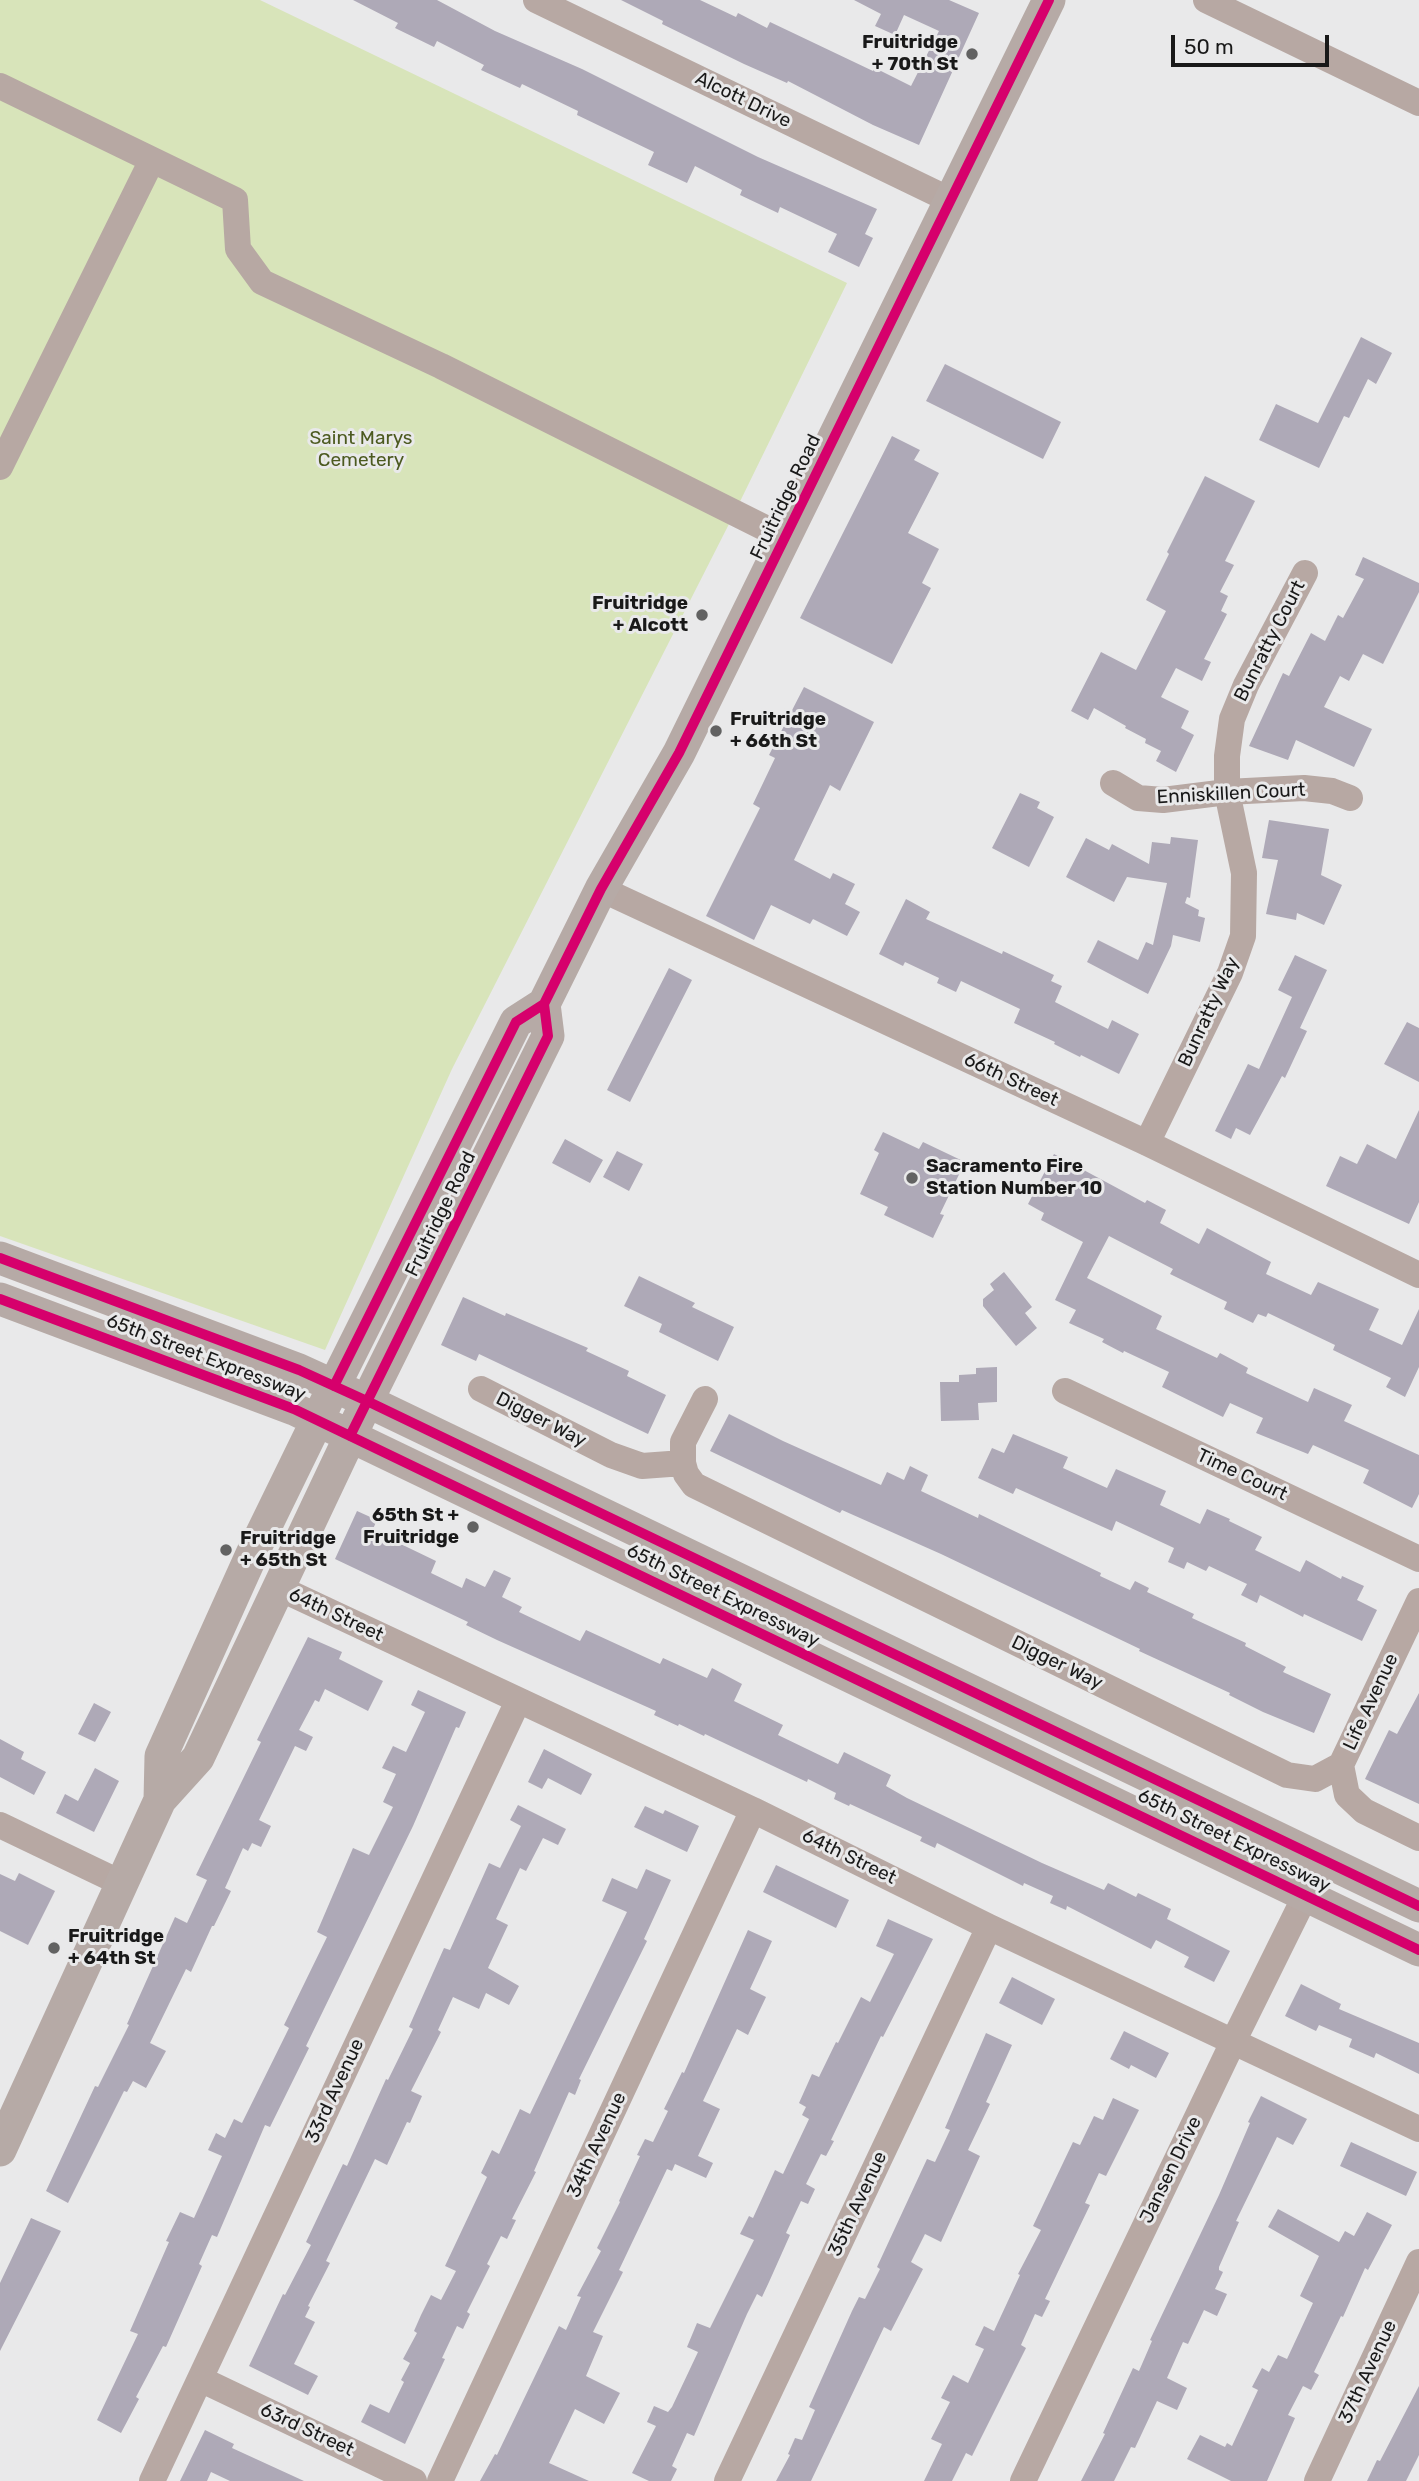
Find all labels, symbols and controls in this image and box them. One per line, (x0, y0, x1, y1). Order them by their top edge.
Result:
scale bar (1174, 21, 1332, 65)
place label: Fruitridge + 70th St (862, 32, 958, 76)
text: 50 m (1184, 34, 1234, 59)
marker: Fruitridge + 70th St (964, 46, 980, 62)
street label: Alcott Drive (691, 67, 795, 133)
park label: Saint Marys Cemetery (309, 428, 413, 472)
street label: Fruitridge Road (746, 431, 826, 563)
street label: Bunratty Court (1230, 577, 1310, 705)
place label: Fruitridge + Alcott (592, 593, 688, 637)
marker: Fruitridge + Alcott (694, 607, 710, 623)
place label: Fruitridge + 66th St (730, 709, 826, 753)
marker: Fruitridge + 66th St (708, 723, 724, 739)
street label: Enniskillen Court (1156, 779, 1306, 809)
street label: Bunratty Way (1174, 953, 1244, 1071)
street label: 66th Street (960, 1048, 1062, 1112)
street label: Fruitridge Road (401, 1148, 481, 1280)
place label: Sacramento Fire Station Number 10 (926, 1156, 1102, 1200)
marker: Sacramento Fire Station Number 10 (904, 1170, 920, 1186)
street label: 65th Street Expressway (103, 1309, 309, 1407)
street label: Digger Way (492, 1387, 590, 1453)
street label: Time Court (1193, 1444, 1291, 1506)
place label: 65th St + Fruitridge (363, 1505, 459, 1549)
marker: 65th St + Fruitridge (465, 1519, 481, 1535)
place label: Fruitridge + 65th St (240, 1528, 336, 1572)
street label: 65th Street Expressway (623, 1539, 823, 1653)
marker: Fruitridge + 65th St (218, 1542, 234, 1558)
street label: 64th Street (285, 1583, 387, 1647)
street label: Digger Way (1008, 1631, 1106, 1695)
street label: Life Avenue (1339, 1650, 1403, 1754)
street label: 65th Street Expressway (1134, 1784, 1334, 1898)
street label: 64th Street (798, 1824, 900, 1890)
place label: Fruitridge + 64th St (68, 1926, 164, 1970)
marker: Fruitridge + 64th St (46, 1940, 62, 1956)
street label: 33rd Avenue (301, 2035, 369, 2147)
street label: 34th Avenue (563, 2089, 631, 2201)
street label: Jansen Drive (1135, 2113, 1207, 2227)
street label: 35th Avenue (824, 2148, 892, 2260)
street label: 37th Avenue (1334, 2317, 1402, 2427)
street label: 63rd Street (257, 2398, 357, 2462)

